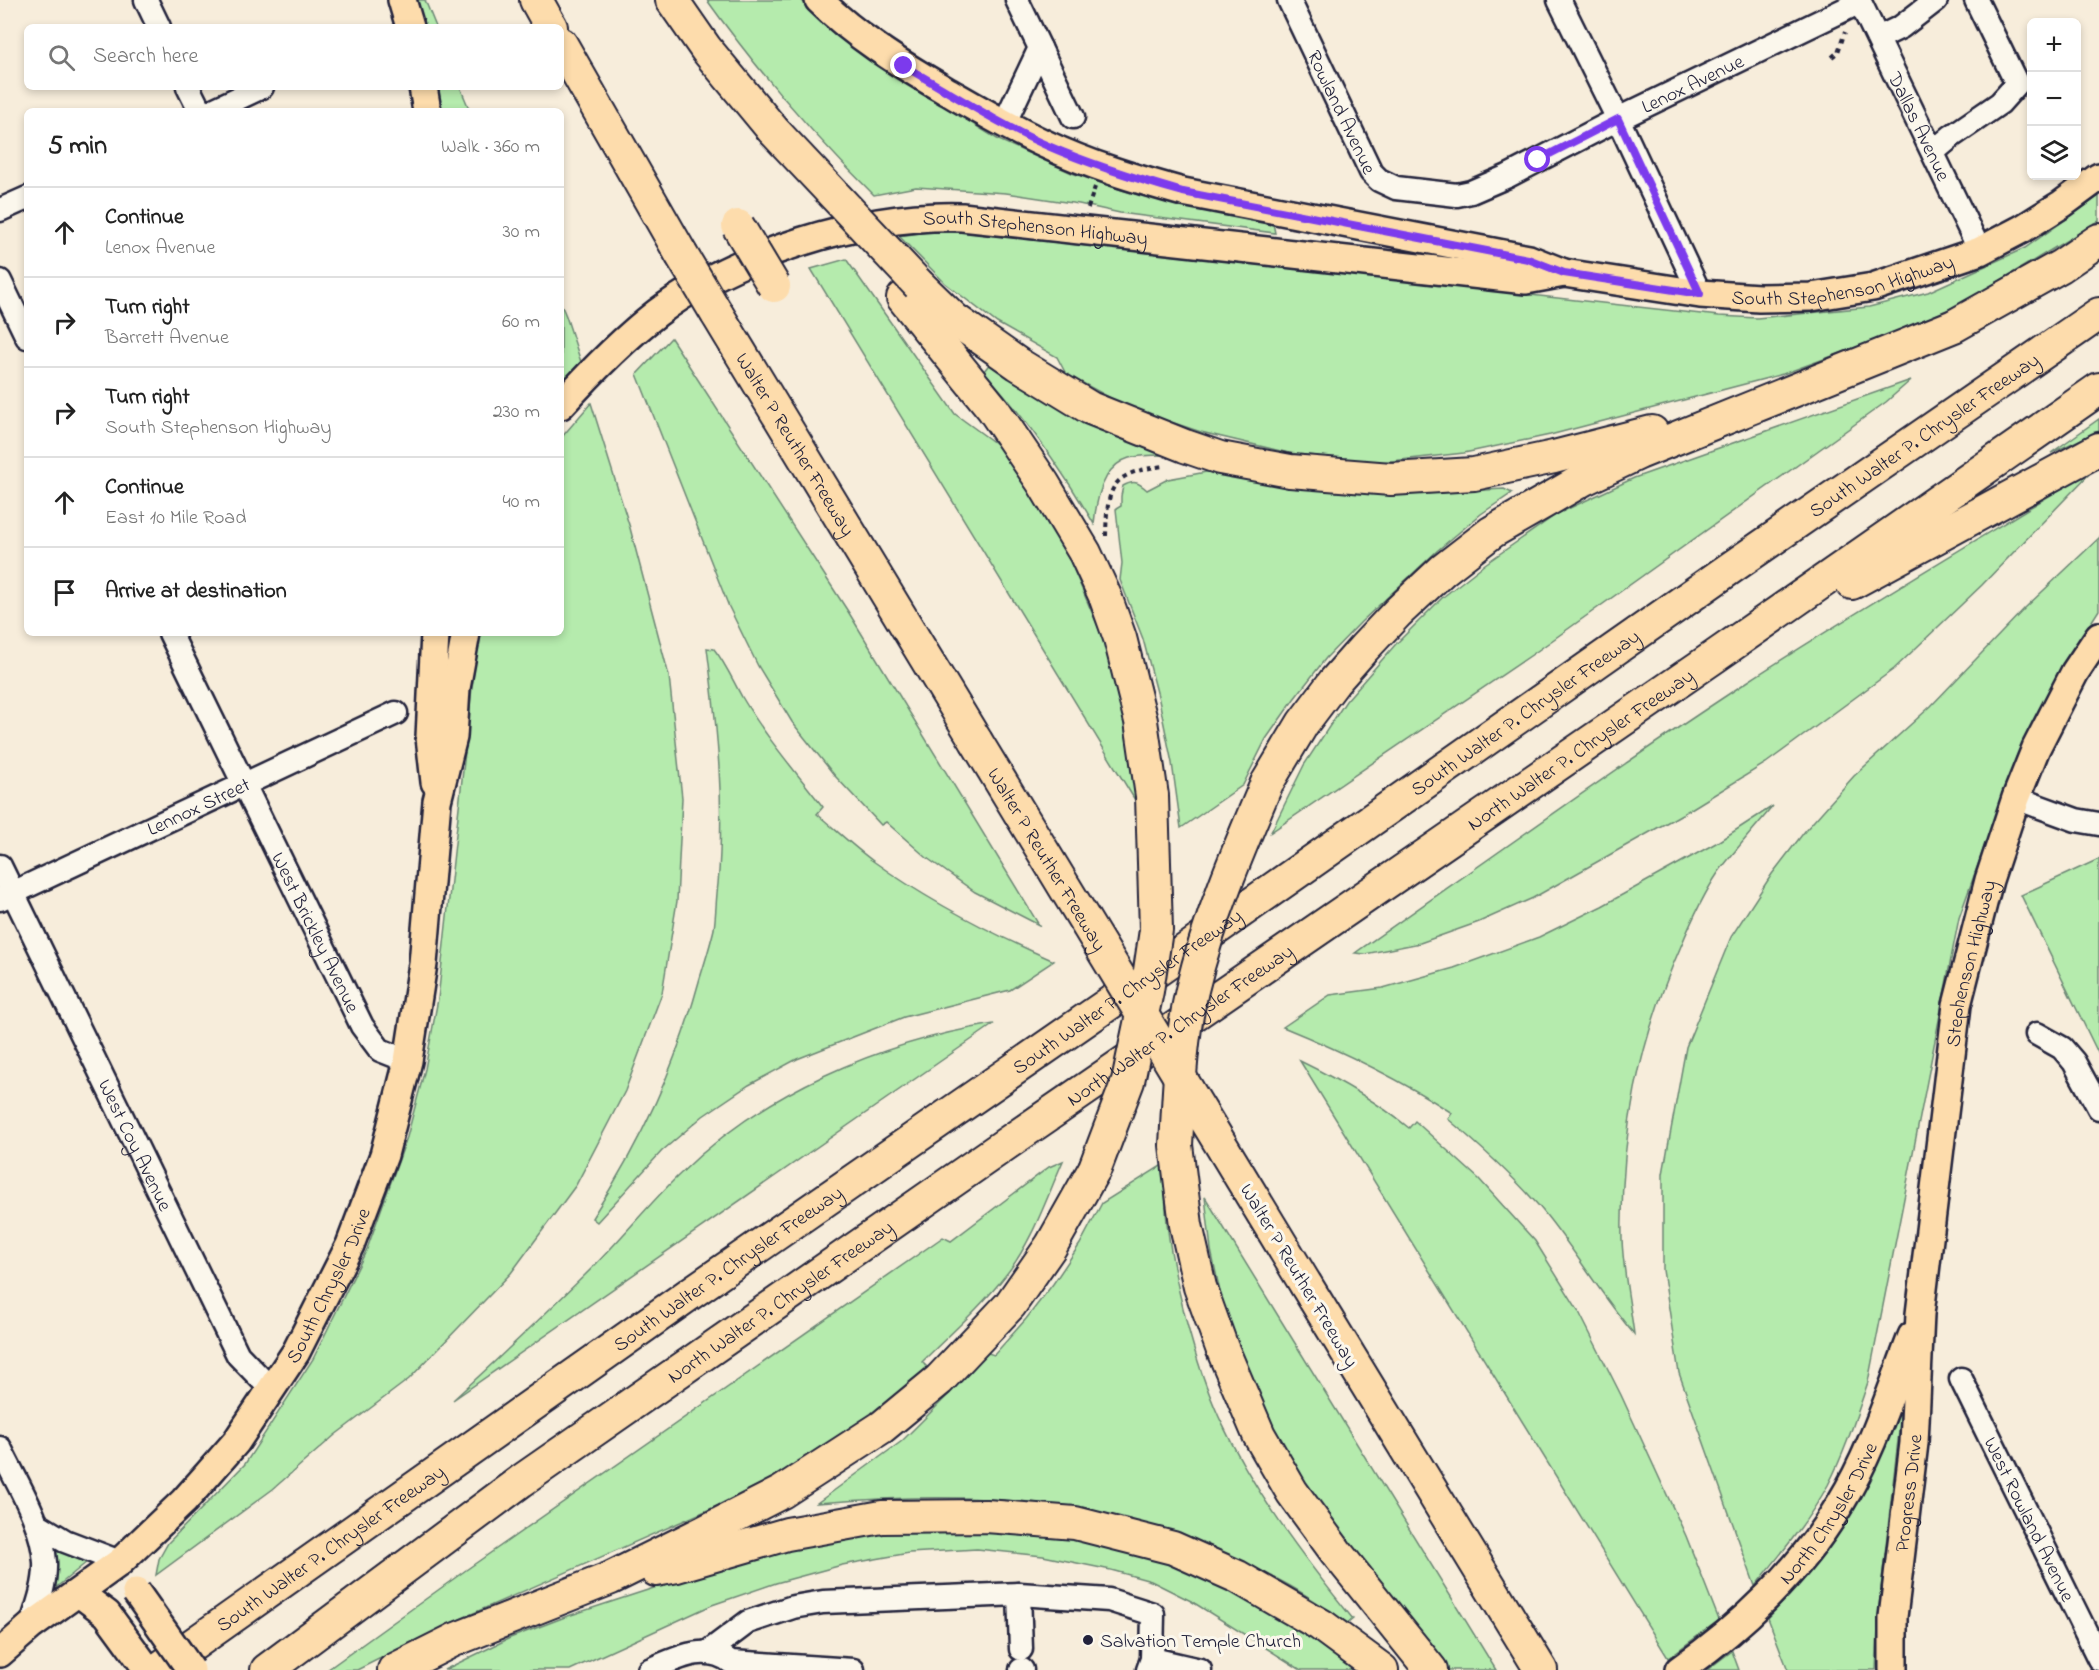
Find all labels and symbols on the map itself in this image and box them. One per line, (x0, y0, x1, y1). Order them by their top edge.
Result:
street label: Rowland Avenue (1298, 46, 1382, 180)
street label: Lenox Avenue (1637, 48, 1749, 122)
route end (890, 52, 916, 78)
street label: Dallas Avenue (1878, 67, 1956, 187)
route start (1524, 146, 1550, 172)
street label: South Stephenson Highway (922, 205, 1149, 255)
street label: South Stephenson Highway (1731, 249, 1958, 315)
street label: South Walter P. Chrysler Freeway (1804, 347, 2046, 526)
street label: Walter P Reuther Freeway (727, 348, 861, 543)
street label: South Walter P. Chrysler Freeway (1406, 624, 1647, 805)
street label: North Walter P. Chrysler Freeway (1462, 663, 1701, 840)
street label: Walter P Reuther Freeway (978, 763, 1112, 958)
street label: Lennox Street (143, 771, 256, 845)
street label: West Brickley Avenue (262, 848, 366, 1019)
street label: Stephenson Highway (1940, 877, 2005, 1049)
street label: South Walter P. Chrysler Freeway (1008, 903, 1249, 1083)
street label: North Walter P. Chrysler Freeway (1062, 938, 1300, 1115)
street label: West Coy Avenue (89, 1075, 178, 1217)
street label: Walter P Reuther Freeway (1231, 1179, 1364, 1374)
street label: South Walter P. Chrysler Freeway (608, 1180, 850, 1360)
street label: South Chrysler Drive (280, 1204, 380, 1370)
street label: North Walter P. Chrysler Freeway (662, 1214, 900, 1392)
street label: West Rowland Avenue (1975, 1433, 2081, 1608)
street label: Progress Drive (1889, 1434, 1931, 1554)
street label: North Chrysler Drive (1773, 1438, 1887, 1592)
street label: South Walter P. Chrysler Freeway (211, 1459, 452, 1641)
place label: Salvation Temple Church (1100, 1628, 1301, 1657)
marker: Salvation Temple Church (1081, 1633, 1095, 1647)

